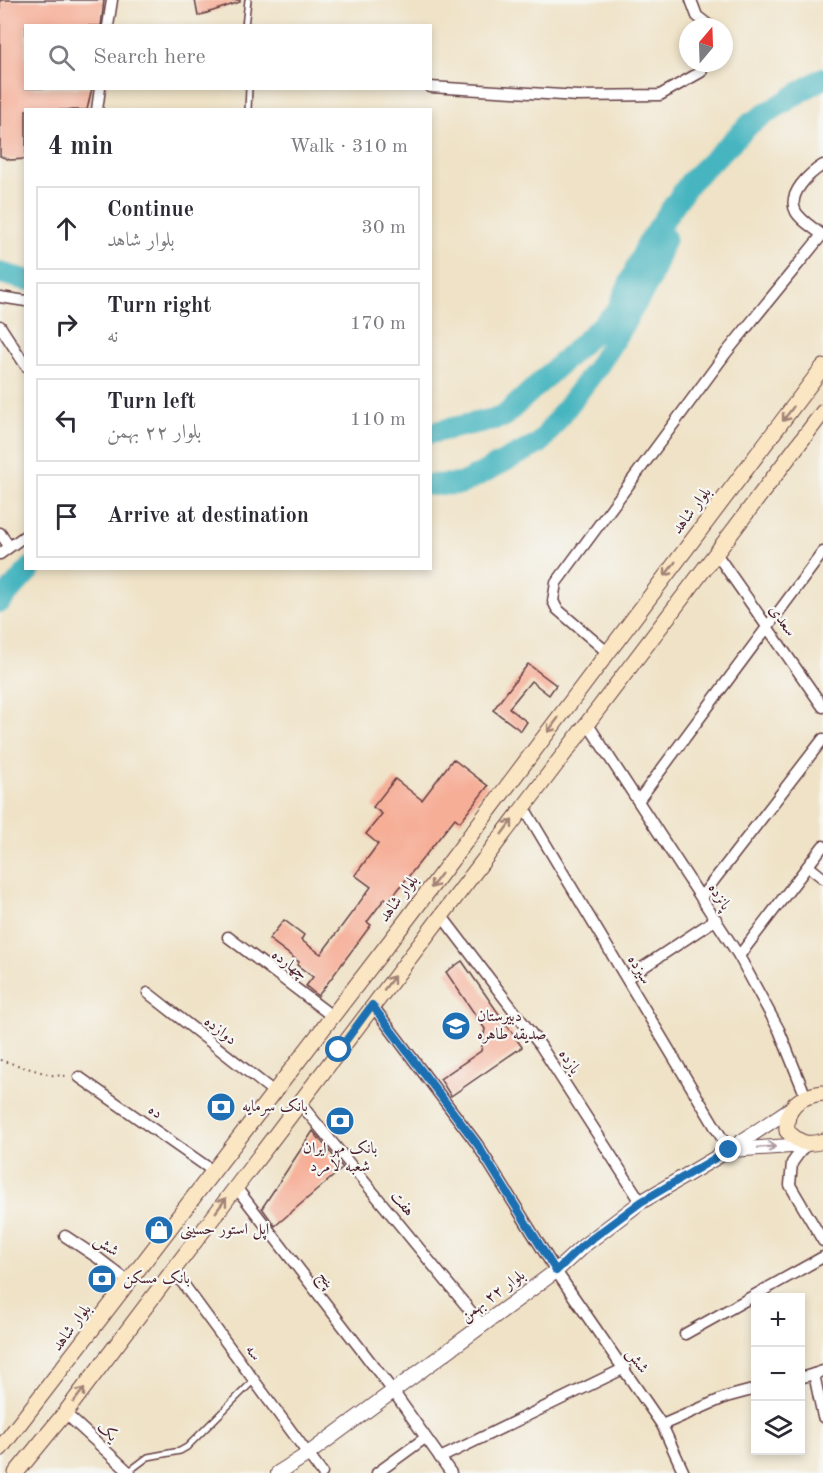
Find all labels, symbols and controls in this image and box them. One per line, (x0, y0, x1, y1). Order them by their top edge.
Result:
north arrow (679, 18, 733, 72)
search box (24, 24, 432, 90)
icon: search (45, 41, 78, 74)
text: Search here (93, 46, 206, 68)
text: 4 min (48, 134, 113, 160)
text: Walk · 310 m (289, 137, 408, 157)
text: Continue (107, 199, 194, 221)
icon: ahead (50, 212, 83, 245)
text: 30 m (361, 218, 406, 238)
text: بلوار شاهد (107, 231, 175, 251)
text: Turn right (107, 295, 211, 317)
icon: right (50, 308, 83, 341)
text: 170 m (350, 314, 406, 334)
text: نه (107, 327, 118, 347)
text: Turn left (107, 391, 196, 413)
icon: left (50, 404, 83, 437)
one-way arrow (781, 405, 794, 421)
text: 110 m (350, 410, 406, 430)
text: بلوار ۲۲ بهمن (107, 423, 201, 443)
street label: بلوار شاهد (669, 485, 715, 537)
icon: arrive (50, 500, 83, 533)
text: Arrive at destination (107, 505, 309, 527)
one-way arrow (664, 561, 677, 577)
street label: سعدی (765, 602, 799, 640)
one-way arrow (546, 716, 559, 732)
one-way arrow (501, 820, 514, 836)
one-way arrow (429, 872, 442, 888)
street label: بلوار شاهد (376, 873, 422, 925)
street label: پانزده (703, 881, 734, 915)
street label: چهارده (268, 947, 310, 984)
street label: سیزده (624, 953, 654, 987)
one-way arrow (383, 975, 396, 991)
place label: دبیرستان صدیقه طاهره (477, 1009, 547, 1044)
school or university icon: دبیرستان صدیقه طاهره (440, 1010, 472, 1042)
street label: دوازده (201, 1013, 239, 1049)
route start (325, 1036, 351, 1062)
street label: یازده (554, 1047, 583, 1079)
bank icon: بانک سرمایه (205, 1091, 237, 1123)
place label: بانک سرمایه (242, 1097, 308, 1116)
street label: ده (145, 1102, 165, 1122)
bank icon: بانک مهر ایران شعبه لامرد (324, 1105, 356, 1137)
route end (715, 1136, 741, 1162)
place label: بانک مهر ایران شعبه لامرد (303, 1139, 377, 1177)
one-way arrow (757, 1142, 777, 1153)
street label: هفت (387, 1188, 417, 1220)
one-way arrow (215, 1198, 227, 1214)
shop icon: اپل استور حسینی (143, 1214, 175, 1246)
place label: اپل استور حسینی (180, 1222, 269, 1240)
street label: شش (90, 1232, 121, 1261)
bank icon: بانک مسکن (86, 1263, 118, 1295)
street label: بلوار ۲۲ بهمن (458, 1267, 529, 1326)
street label: پنج (310, 1268, 338, 1295)
place label: بانک مسکن (123, 1269, 190, 1289)
map controls (751, 1293, 805, 1455)
button: + (751, 1293, 805, 1347)
street label: بلوار شاهد (49, 1302, 95, 1354)
street label: سه (242, 1342, 264, 1364)
street label: شش (622, 1346, 651, 1377)
button: − (751, 1347, 805, 1401)
one-way arrow (72, 1387, 85, 1403)
button: layers (751, 1401, 805, 1455)
street label: یک (93, 1417, 122, 1446)

